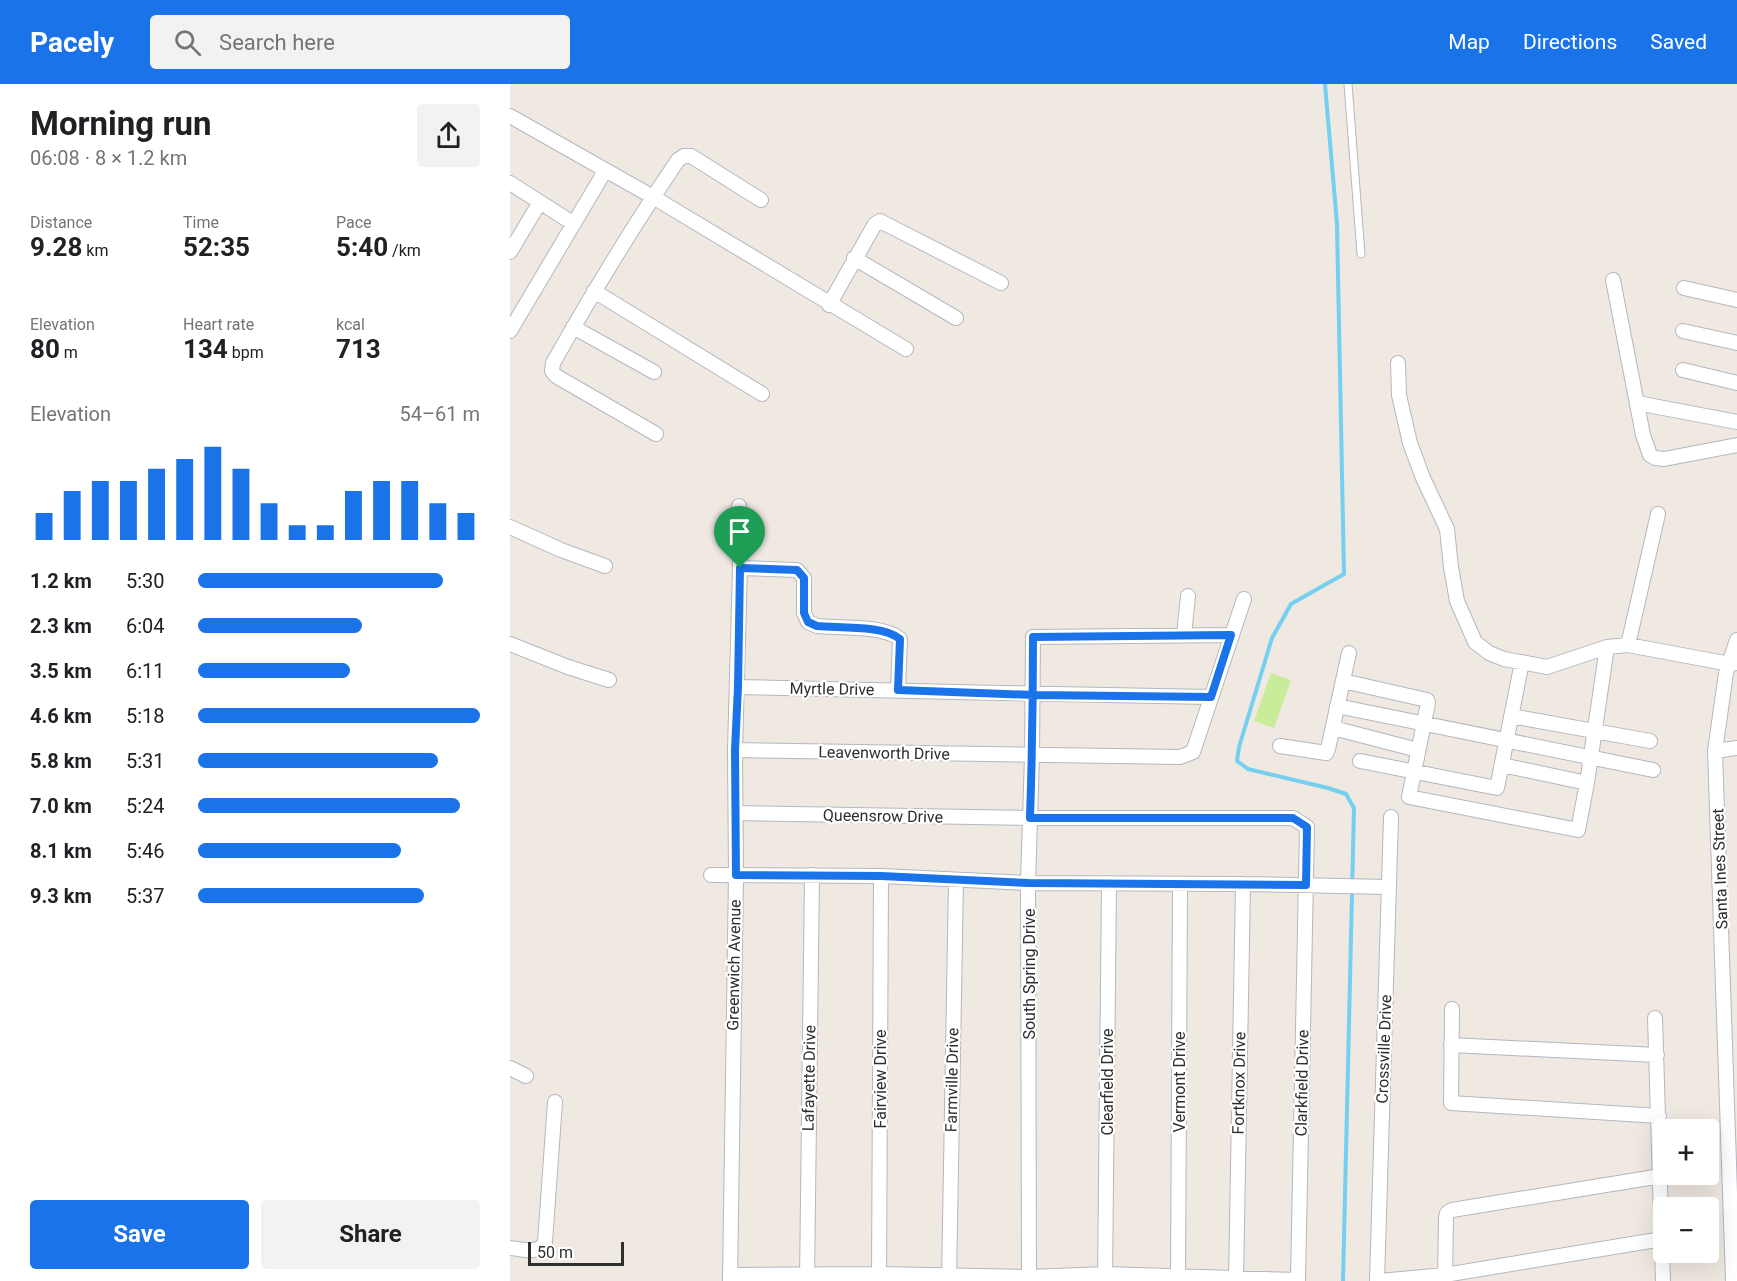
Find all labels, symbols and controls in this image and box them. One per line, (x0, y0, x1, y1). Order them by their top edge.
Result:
search box (150, 15, 570, 69)
text: Pacely (30, 26, 114, 59)
icon: search (171, 26, 204, 59)
text: Search here (219, 30, 335, 55)
text: Map (1448, 30, 1490, 54)
text: Directions (1523, 30, 1617, 54)
text: Saved (1650, 30, 1707, 54)
text: Morning run (30, 104, 211, 143)
button: share (417, 104, 480, 167)
text: 06:08 · 8 × 1.2 km (30, 146, 187, 170)
text: Distance (30, 213, 92, 232)
text: Time (183, 213, 219, 232)
text: Pace (336, 213, 372, 232)
text: 9.28 (30, 232, 82, 262)
text: 52:35 (183, 232, 250, 262)
text: 5:40 (336, 232, 388, 262)
text: km (82, 241, 108, 260)
text: /km (388, 241, 421, 260)
text: Elevation (30, 315, 95, 334)
text: Heart rate (183, 315, 254, 334)
text: kcal (336, 315, 365, 334)
text: 80 (30, 334, 60, 364)
text: 134 (183, 334, 228, 364)
text: 713 (336, 334, 381, 364)
text: m (60, 343, 78, 362)
text: bpm (228, 343, 264, 362)
text: Elevation (30, 402, 111, 426)
text: 54–61 m (399, 402, 480, 426)
pin (714, 506, 765, 568)
icon: arrive (723, 515, 756, 548)
text: 1.2 km (30, 569, 92, 593)
text: 5:30 (126, 569, 165, 593)
text: 2.3 km (30, 614, 92, 638)
text: 6:04 (126, 614, 165, 638)
text: 3.5 km (30, 659, 92, 683)
text: 6:11 (126, 659, 165, 683)
street label: Myrtle Drive (789, 679, 875, 699)
text: 4.6 km (30, 704, 92, 728)
text: 5:18 (126, 704, 165, 728)
street label: Leavenworth Drive (818, 742, 950, 764)
text: 5.8 km (30, 749, 92, 773)
text: 5:31 (126, 749, 165, 773)
text: 7.0 km (30, 794, 92, 818)
text: 5:24 (126, 794, 165, 818)
street label: Queensrow Drive (823, 805, 943, 827)
street label: Santa Ines Street (1708, 808, 1732, 930)
text: 8.1 km (30, 839, 92, 863)
text: 5:46 (126, 839, 165, 863)
text: 9.3 km (30, 884, 92, 908)
text: 5:37 (126, 884, 165, 908)
street label: Greenwich Avenue (723, 899, 745, 1031)
street label: South Spring Drive (1020, 909, 1039, 1040)
street label: Crossville Drive (1373, 994, 1395, 1104)
street label: Lafayette Drive (799, 1025, 819, 1131)
street label: Farmville Drive (942, 1028, 962, 1132)
street label: Clearfield Drive (1098, 1028, 1117, 1136)
street label: Clarkfield Drive (1292, 1029, 1312, 1137)
street label: Fairview Drive (871, 1030, 890, 1128)
street label: Vermont Drive (1170, 1032, 1189, 1132)
street label: Fortknox Drive (1229, 1032, 1249, 1134)
map controls (1653, 1119, 1719, 1263)
button: + (1653, 1119, 1719, 1185)
button: − (1653, 1197, 1719, 1263)
button: Save (30, 1200, 249, 1269)
button: Share (261, 1200, 480, 1269)
scale bar (528, 1239, 624, 1266)
text: 50 m (537, 1243, 573, 1262)

